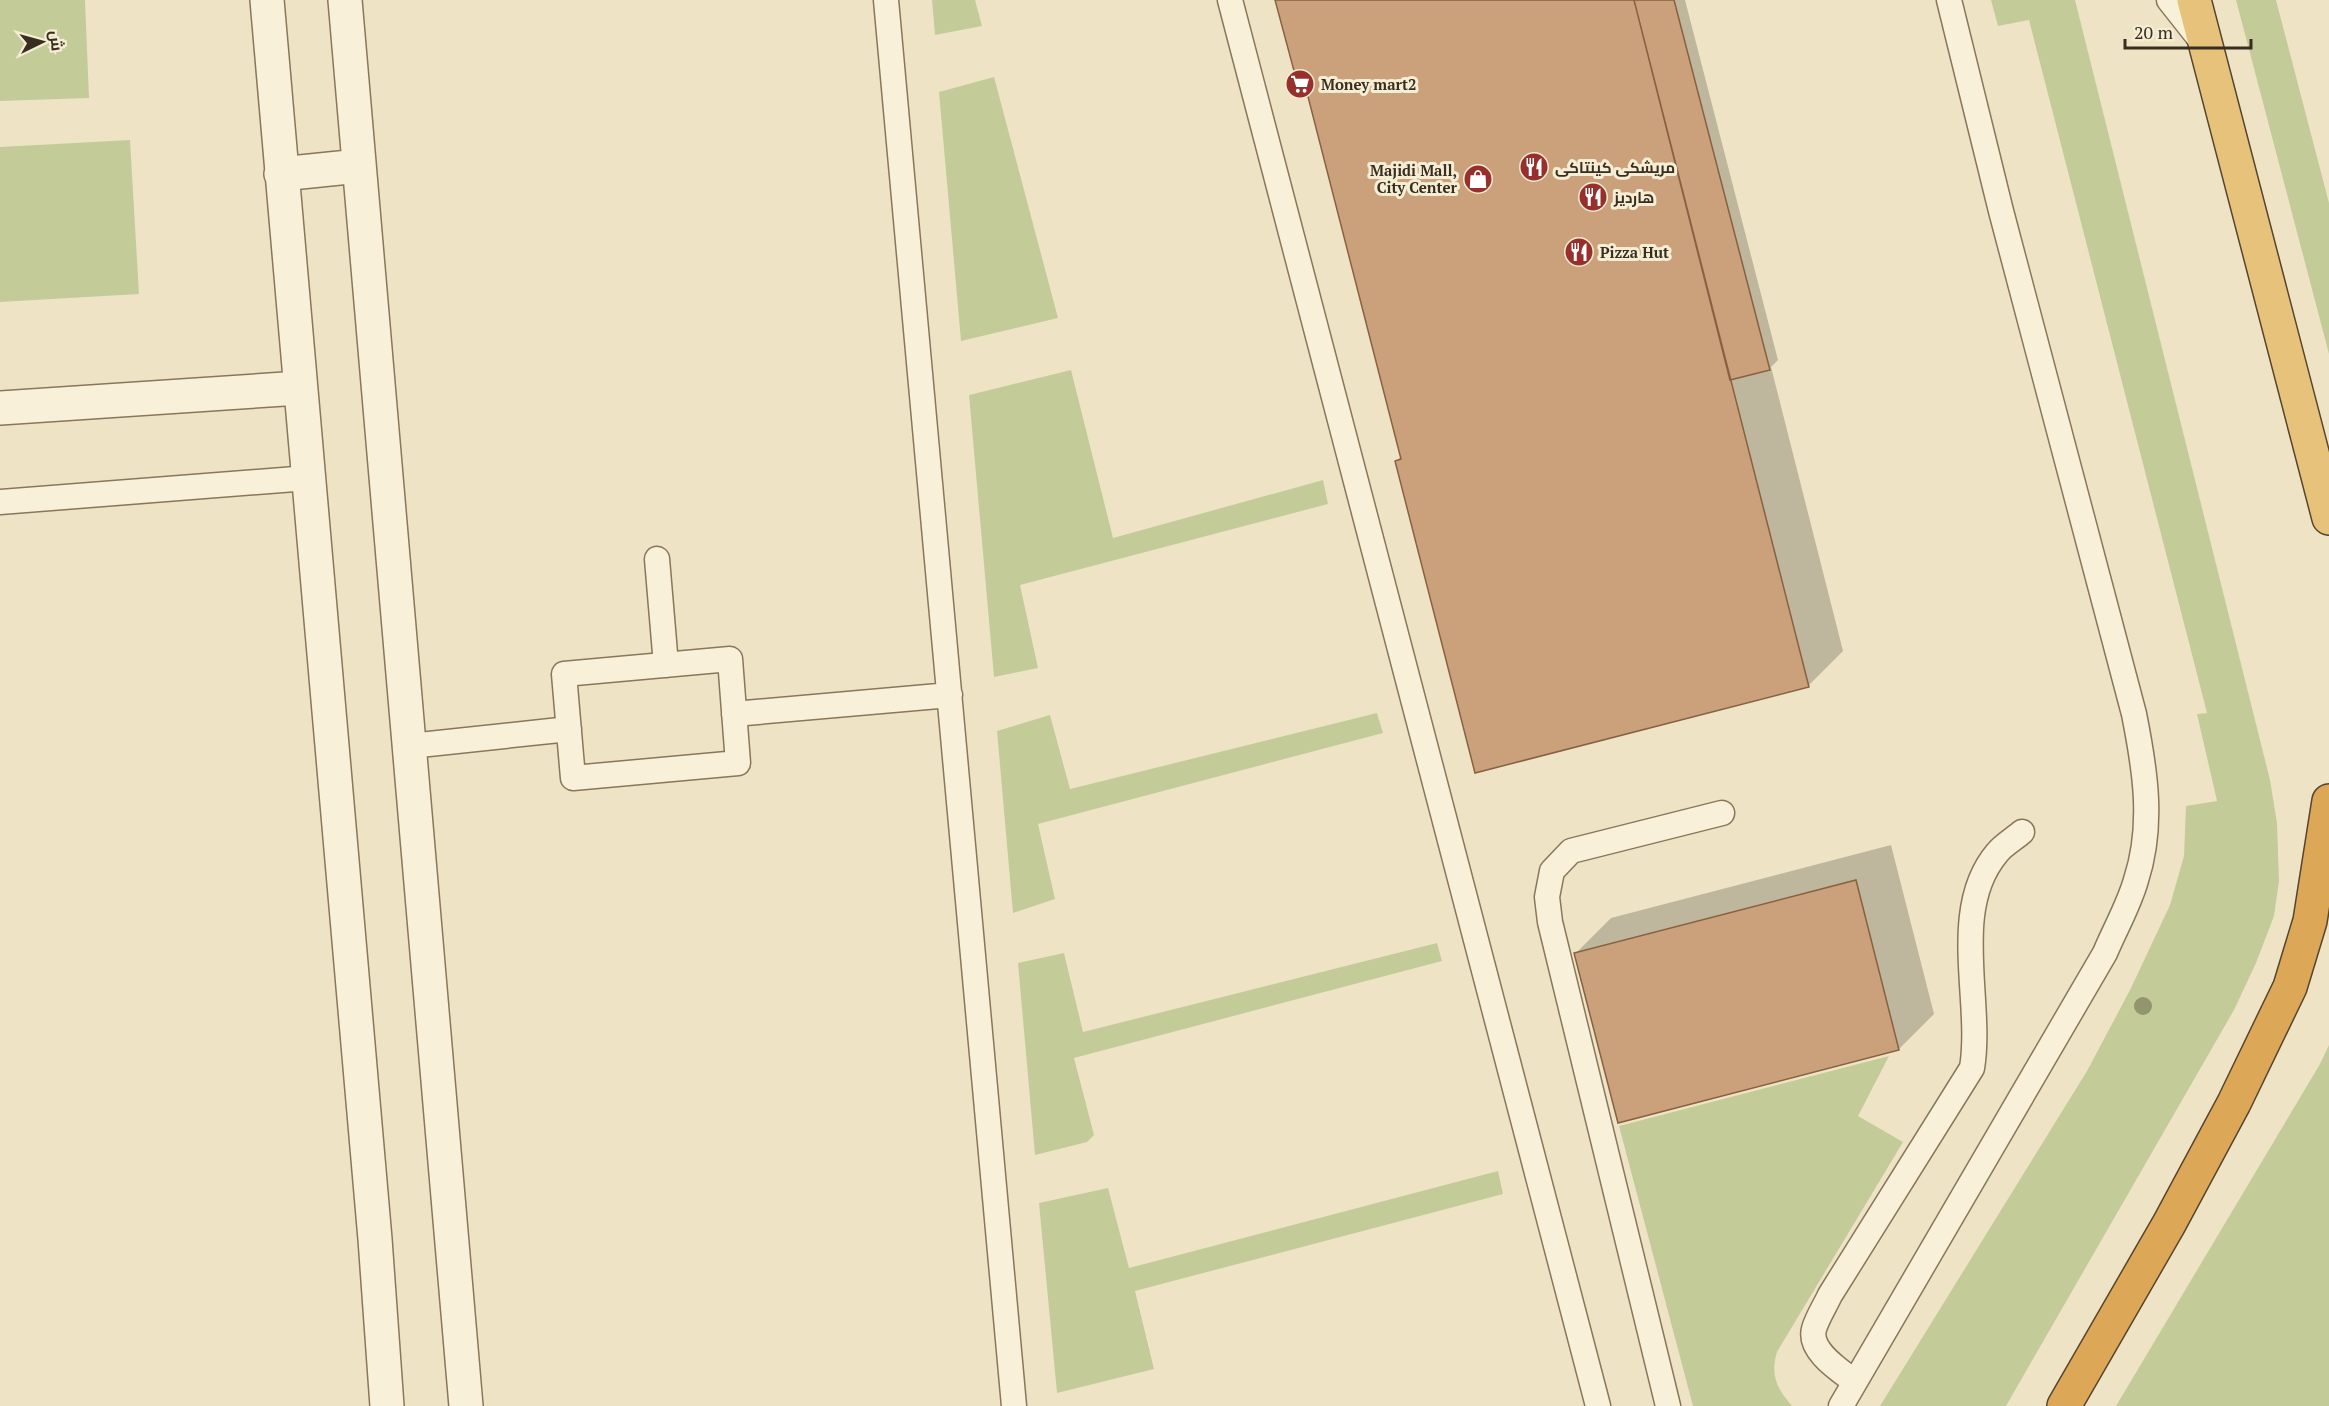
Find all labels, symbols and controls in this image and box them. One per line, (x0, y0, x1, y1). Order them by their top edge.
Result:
north arrow (12, 12, 72, 72)
scale bar (2125, 12, 2251, 50)
text: 20 m (2134, 20, 2174, 44)
text: ش (45, 30, 69, 52)
supermarket icon: Money mart2 (1284, 68, 1316, 100)
place label: Money mart2 (1321, 74, 1416, 94)
restaurant icon: مریشکی کینتاکی (1518, 151, 1550, 183)
place label: مریشکی کینتاکی (1555, 157, 1675, 177)
place label: Majidi Mall, City Center (1370, 160, 1458, 197)
shop icon: Majidi Mall, City Center (1462, 163, 1494, 195)
restaurant icon: هاردیز (1577, 181, 1609, 213)
place label: هاردیز (1613, 187, 1654, 207)
restaurant icon: Pizza Hut (1563, 236, 1595, 268)
place label: Pizza Hut (1600, 242, 1669, 262)

